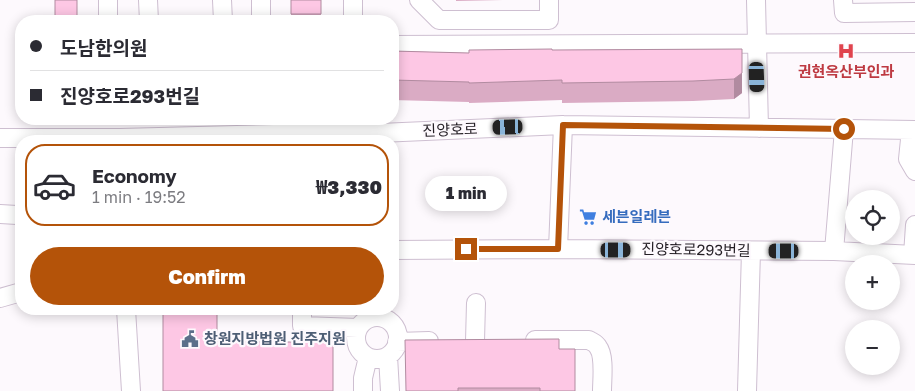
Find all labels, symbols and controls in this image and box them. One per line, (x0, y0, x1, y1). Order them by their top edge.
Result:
text: 도남한의원 (60, 36, 147, 59)
hospital icon: 권현옥산부인과 (836, 41, 856, 61)
car (748, 62, 765, 92)
place label: 권현옥산부인과 (798, 62, 894, 80)
text: 진양호로293번길 (60, 84, 200, 107)
route start (833, 118, 855, 140)
street label: 진양호로 (422, 119, 478, 139)
car (492, 119, 523, 135)
icon: car (32, 163, 77, 208)
text: Economy (92, 164, 177, 187)
text: ₩3,330 (316, 175, 382, 198)
callout: 1 min (425, 176, 507, 212)
text: 1 min (446, 183, 486, 203)
text: 1 min · 19:52 (92, 187, 186, 207)
map controls (845, 190, 900, 375)
button: locate (845, 190, 900, 245)
supermarket icon: 세븐일레븐 (578, 207, 598, 227)
place label: 세븐일레븐 (602, 207, 671, 225)
route end (455, 238, 477, 260)
street label: 진양호로293번길 (641, 239, 751, 259)
car (601, 243, 631, 258)
car (769, 244, 799, 259)
button: Confirm (30, 247, 384, 305)
button: + (845, 255, 900, 310)
button: − (845, 320, 900, 375)
public building icon: 창원지방법원 진주지원 (180, 329, 200, 349)
place label: 창원지방법원 진주지원 (204, 329, 346, 347)

